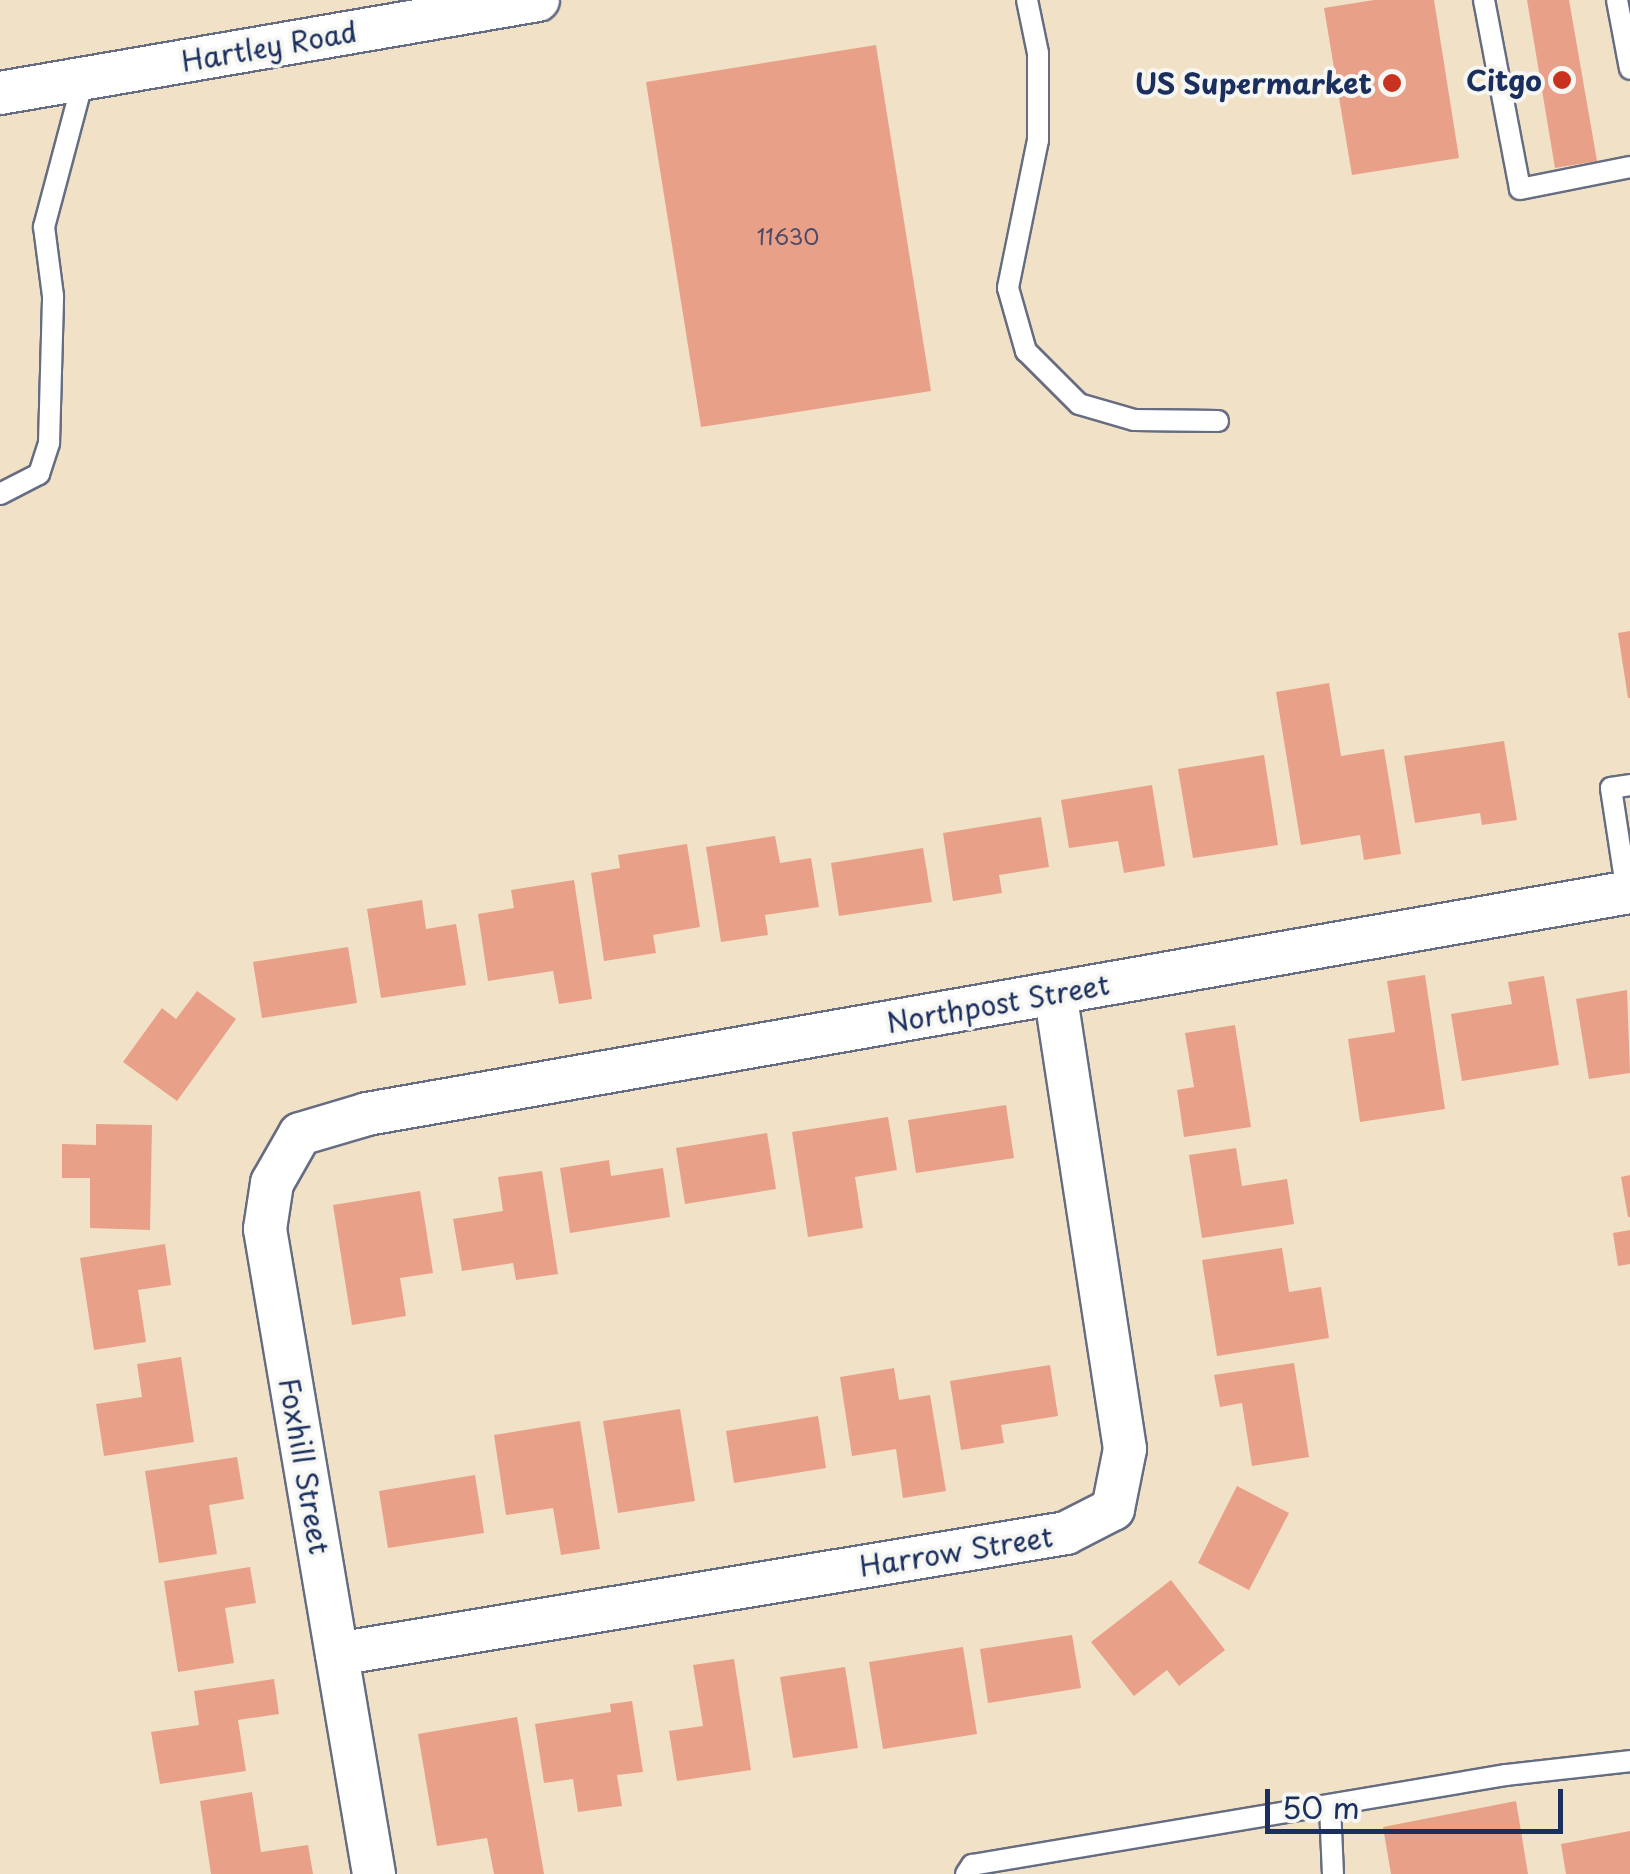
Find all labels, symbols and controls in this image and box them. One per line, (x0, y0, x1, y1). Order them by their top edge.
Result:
street label: Hartley Road (177, 14, 361, 78)
place label: Citgo (1466, 63, 1542, 97)
place label: US Supermarket (1137, 66, 1372, 100)
marker: Citgo (1551, 69, 1573, 91)
marker: US Supermarket (1381, 72, 1403, 94)
house number: 11630 (757, 223, 819, 249)
street label: Northpost Street (883, 967, 1113, 1039)
street label: Foxhill Street (273, 1375, 337, 1557)
street label: Harrow Street (857, 1519, 1055, 1583)
scale bar (1270, 1769, 1568, 1831)
text: 50 m (1282, 1784, 1360, 1829)

